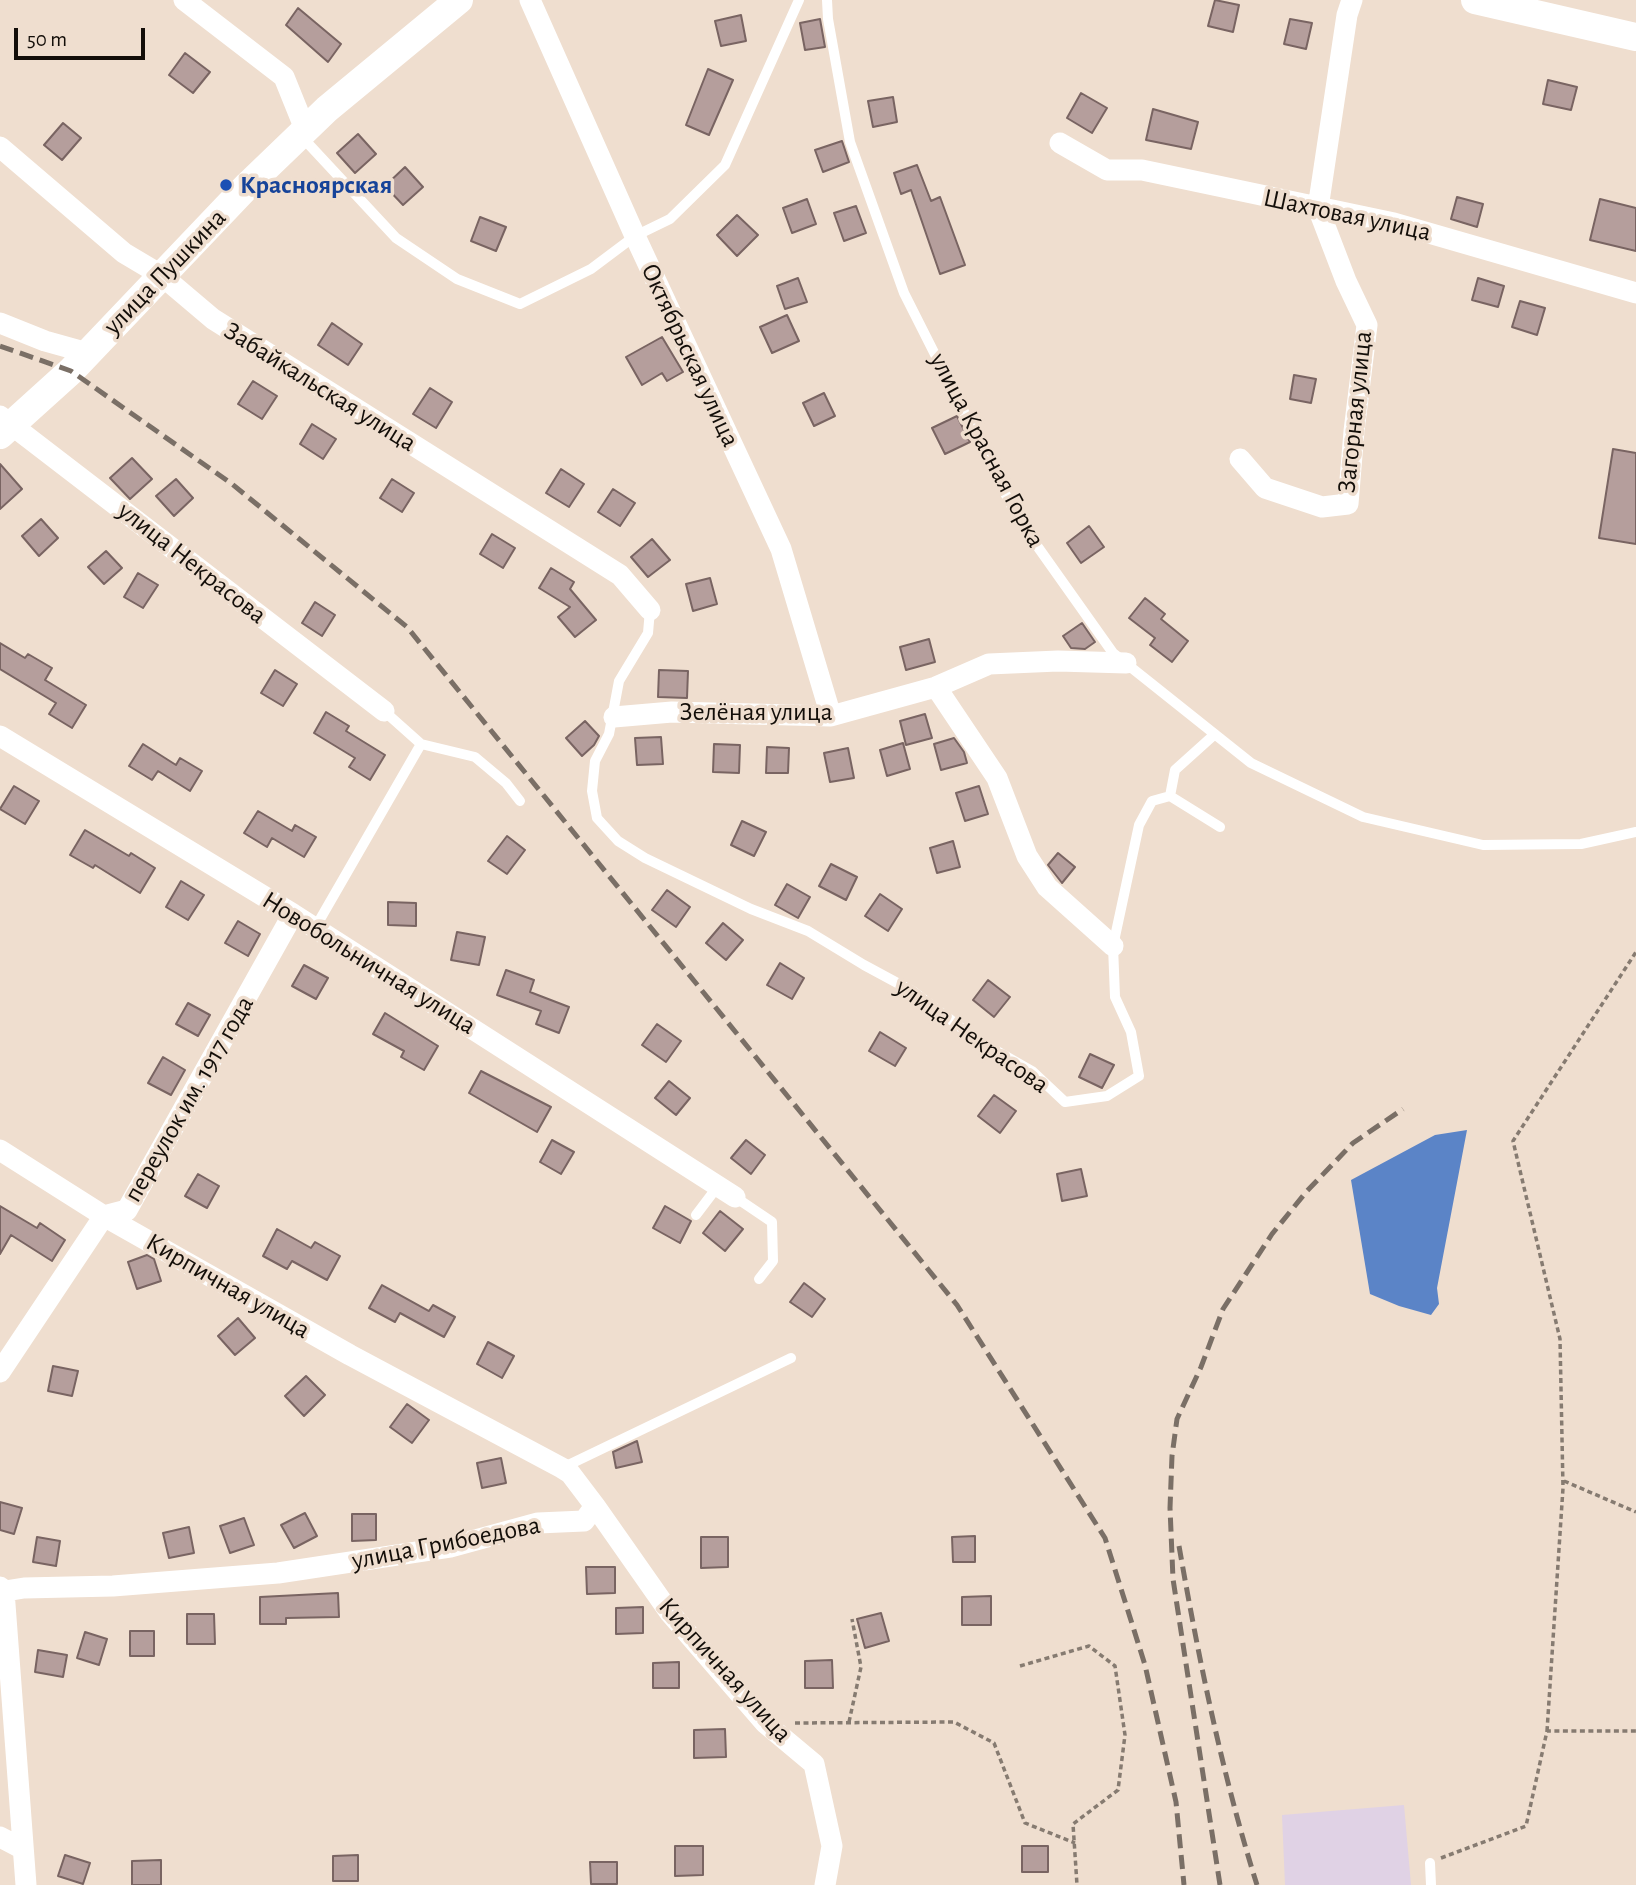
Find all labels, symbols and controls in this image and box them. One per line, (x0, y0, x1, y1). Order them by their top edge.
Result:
scale bar (18, 14, 149, 58)
text: 50 m (27, 29, 67, 50)
place label: Красноярская (240, 169, 392, 201)
marker: Красноярская (218, 177, 234, 193)
street label: Шахтовая улица (1260, 182, 1434, 248)
street label: улица Пушкина (97, 202, 233, 342)
street label: Октябрьская улица (634, 258, 746, 452)
street label: Забайкальская улица (218, 315, 422, 459)
street label: Загорная улица (1331, 329, 1379, 495)
street label: улица Красная Горка (923, 347, 1051, 553)
street label: улица Некрасова (112, 495, 272, 631)
street label: Зелёная улица (679, 696, 833, 728)
street label: Новобольничная улица (256, 885, 482, 1041)
street label: улица Некрасова (889, 972, 1055, 1100)
street label: переулок им. 1917 года (117, 990, 261, 1208)
street label: Кирпичная улица (140, 1226, 316, 1346)
street label: улица Грибоедова (349, 1509, 543, 1577)
street label: Кирпичная улица (652, 1591, 798, 1749)

